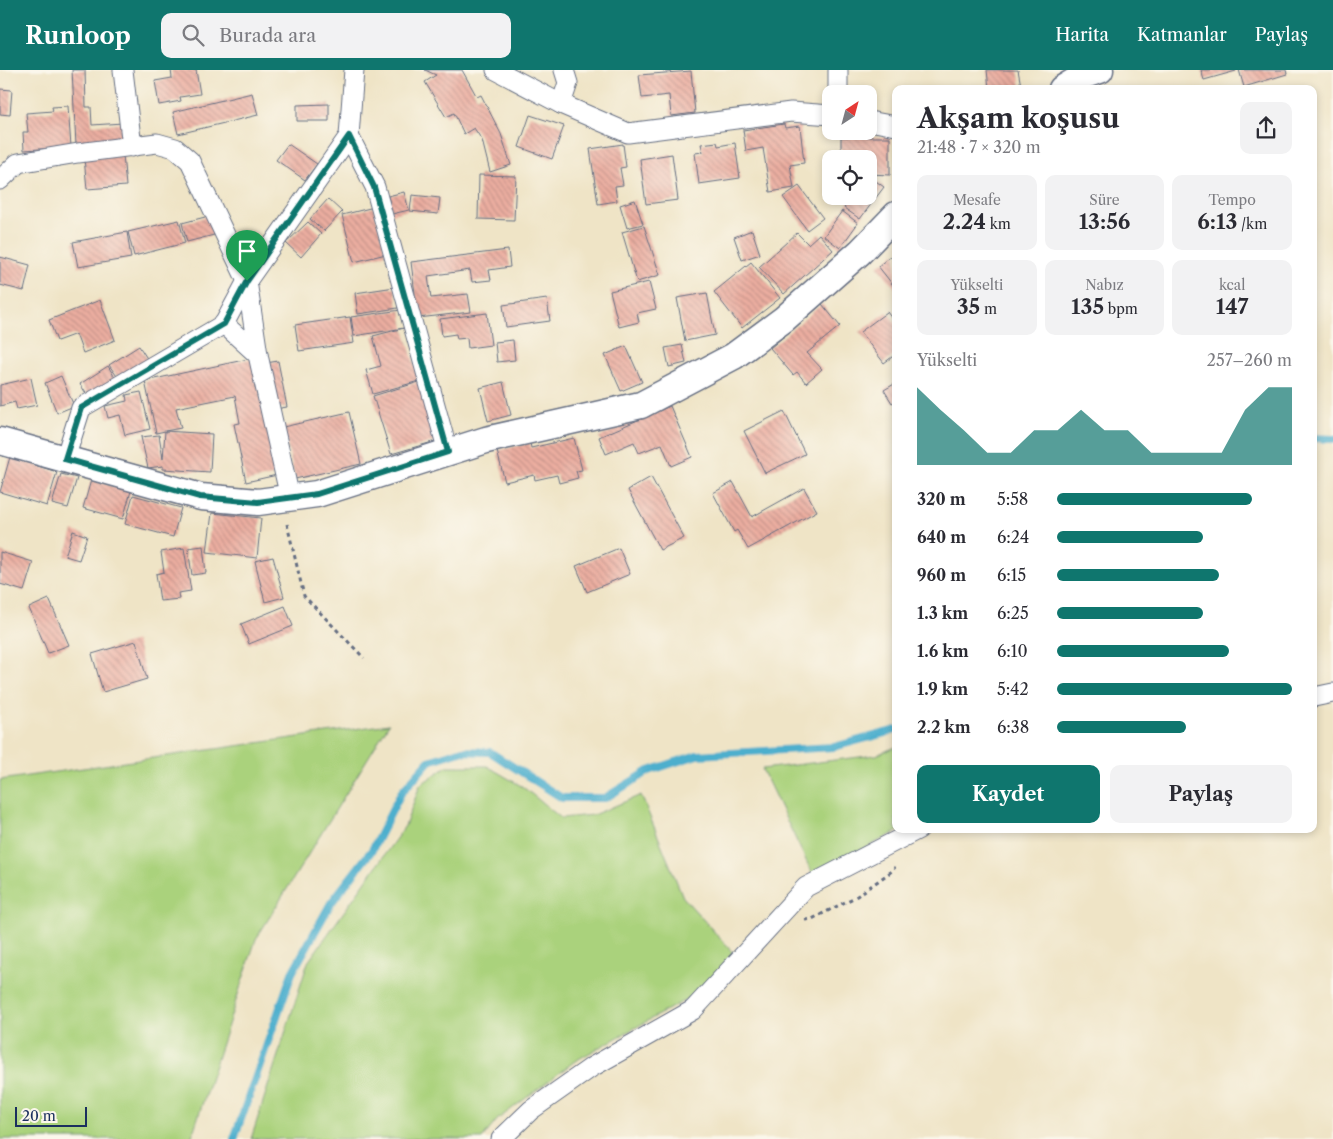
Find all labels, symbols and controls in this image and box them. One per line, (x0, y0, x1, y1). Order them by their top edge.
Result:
search box (161, 13, 511, 58)
text: Runloop (25, 21, 131, 50)
icon: search (179, 21, 207, 49)
text: Burada ara (219, 24, 316, 47)
text: Harita (1055, 24, 1109, 46)
text: Katmanlar (1137, 24, 1227, 46)
text: Paylaş (1255, 24, 1308, 46)
north arrow (822, 85, 878, 140)
map controls (822, 85, 877, 205)
text: Akşam koşusu (917, 101, 1120, 135)
button: share (1240, 102, 1292, 154)
text: 21:48 · 7 × 320 m (917, 137, 1041, 157)
button: locate (822, 150, 877, 205)
text: Mesafe (953, 191, 1001, 209)
text: Süre (1089, 191, 1120, 209)
text: Tempo (1209, 191, 1256, 209)
text: 2.24 (943, 209, 986, 234)
text: 13:56 (1079, 209, 1130, 234)
text: 6:13 (1197, 209, 1237, 234)
text: km (986, 215, 1011, 233)
text: /km (1237, 215, 1267, 233)
pin (226, 230, 268, 281)
icon: arrive (233, 237, 261, 265)
text: Yükselti (951, 276, 1003, 294)
text: Nabız (1085, 276, 1124, 294)
text: kcal (1219, 276, 1245, 294)
text: 35 (957, 294, 980, 319)
text: 135 (1071, 294, 1104, 319)
text: 147 (1216, 294, 1249, 319)
text: m (980, 300, 997, 318)
text: bpm (1104, 300, 1138, 318)
text: Yükselti (917, 350, 977, 370)
text: 257–260 m (1207, 350, 1292, 370)
text: 320 m (917, 489, 966, 509)
text: 5:58 (997, 489, 1028, 509)
text: 640 m (917, 527, 966, 547)
text: 6:24 (997, 527, 1029, 547)
text: 960 m (917, 565, 966, 585)
text: 6:15 (997, 565, 1026, 585)
text: 1.3 km (917, 603, 968, 623)
text: 6:25 (997, 603, 1029, 623)
text: 1.6 km (917, 641, 969, 661)
text: 6:10 (997, 641, 1028, 661)
text: 1.9 km (917, 679, 968, 699)
text: 5:42 (997, 679, 1029, 699)
text: 2.2 km (917, 717, 971, 737)
text: 6:38 (997, 717, 1029, 737)
button: Kaydet (917, 765, 1100, 823)
button: Paylaş (1110, 765, 1292, 823)
scale bar (15, 1104, 88, 1127)
text: 20 m (22, 1107, 56, 1125)

